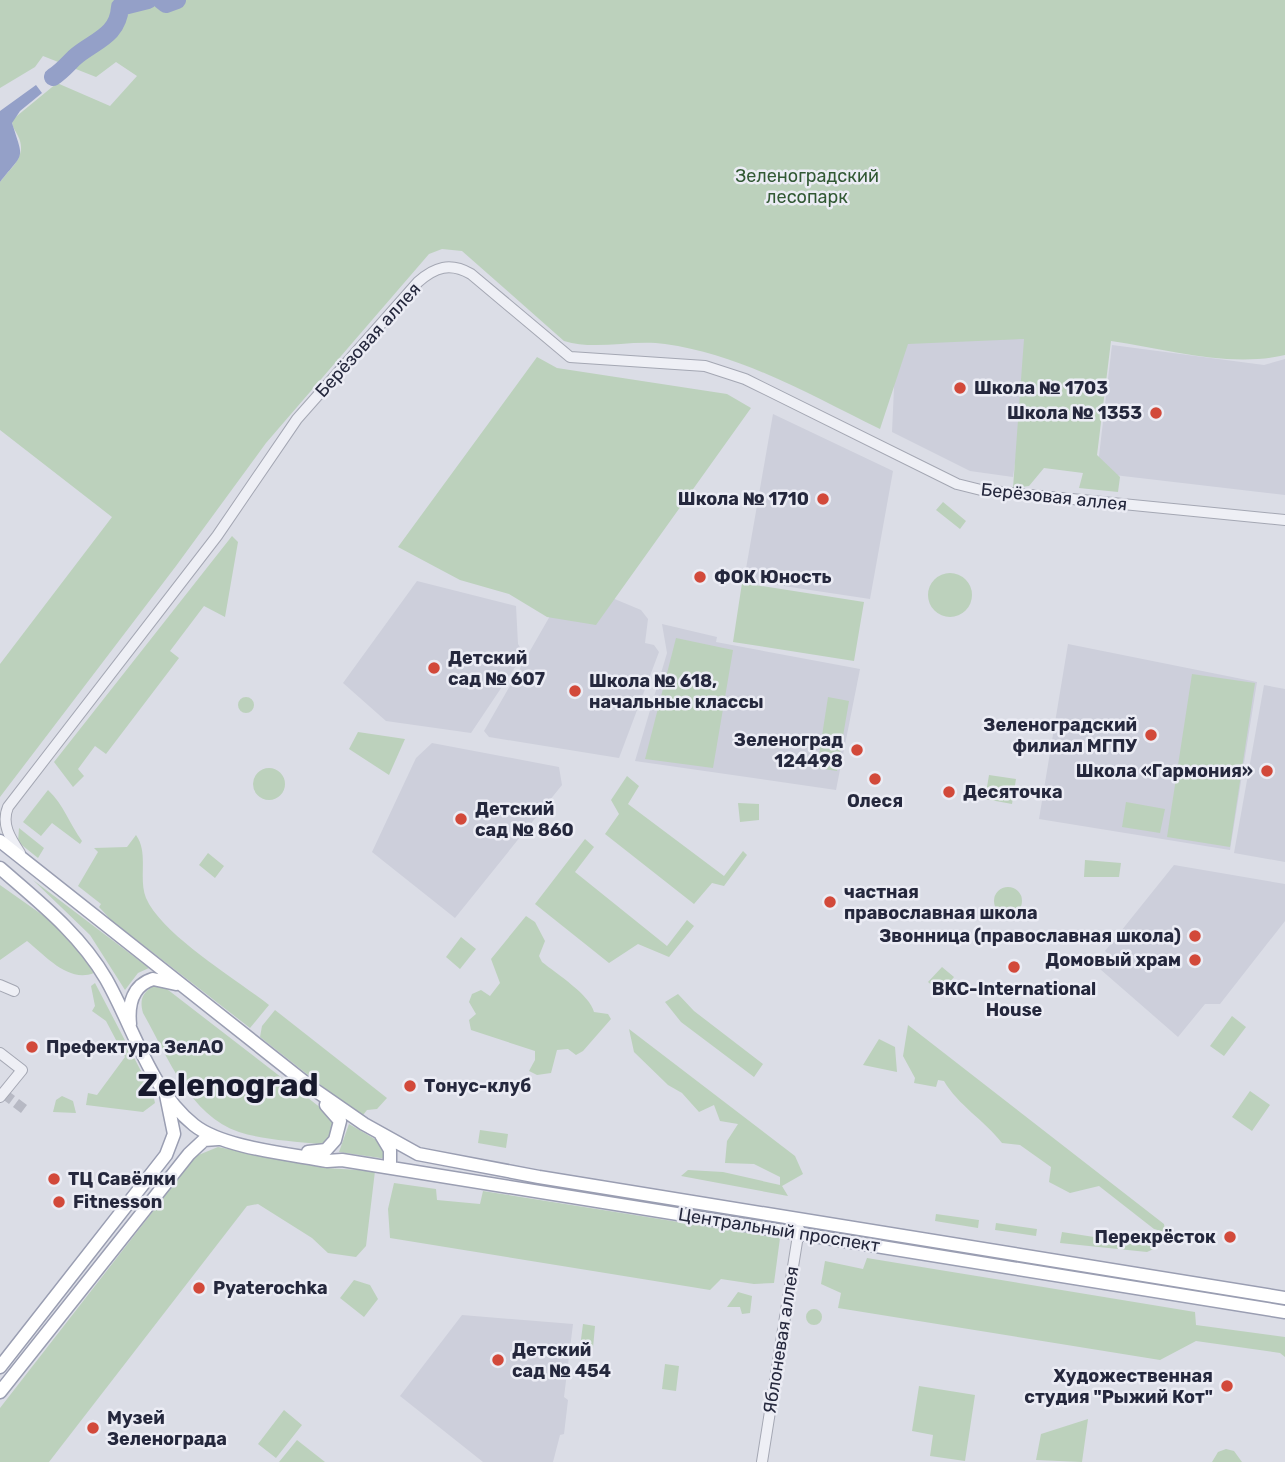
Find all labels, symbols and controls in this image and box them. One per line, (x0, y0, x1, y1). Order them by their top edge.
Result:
park label: Зеленоградский лесопарк (735, 165, 879, 208)
street label: Берёзовая аллея (311, 278, 425, 402)
place label: Школа № 1703 (974, 377, 1108, 399)
marker: Школа № 1703 (952, 380, 968, 396)
place label: Школа № 1353 (1007, 402, 1142, 424)
marker: Школа № 1353 (1148, 405, 1164, 421)
street label: Берёзовая аллея (980, 478, 1128, 516)
place label: Школа № 1710 (678, 488, 809, 510)
marker: Школа № 1710 (815, 491, 831, 507)
place label: ФОК Юность (714, 566, 832, 588)
marker: ФОК Юность (692, 569, 708, 585)
place label: Детский сад № 607 (448, 647, 545, 690)
marker: Детский сад № 607 (426, 660, 442, 676)
place label: Школа № 618, начальные классы (589, 670, 764, 713)
marker: Школа № 618, начальные классы (567, 683, 583, 699)
place label: Зеленоградский филиал МГПУ (983, 714, 1137, 757)
marker: Зеленоградский филиал МГПУ (1143, 727, 1159, 743)
place label: Зеленоград 124498 (734, 729, 843, 772)
marker: Зеленоград 124498 (849, 742, 865, 758)
place label: Школа «Гармония» (1076, 760, 1253, 782)
marker: Школа «Гармония» (1259, 763, 1275, 779)
marker: Олеся (867, 771, 883, 787)
place label: Десяточка (963, 781, 1063, 803)
marker: Десяточка (941, 784, 957, 800)
place label: Олеся (847, 790, 903, 812)
place label: Детский сад № 860 (475, 798, 574, 841)
marker: Детский сад № 860 (453, 811, 469, 827)
place label: частная православная школа (844, 881, 1038, 924)
marker: частная православная школа (822, 894, 838, 910)
place label: Звонница (православная школа) (879, 925, 1181, 947)
marker: Звонница (православная школа) (1187, 928, 1203, 944)
place label: Домовый храм (1045, 949, 1181, 971)
marker: Домовый храм (1187, 952, 1203, 968)
marker: ВКС-International House (1006, 959, 1022, 975)
place label: ВКС-International House (932, 978, 1096, 1021)
place label: Префектура ЗелАО (46, 1036, 224, 1058)
marker: Префектура ЗелАО (24, 1039, 40, 1055)
district label: Zelenograd (137, 1066, 319, 1104)
place label: Тонус-клуб (424, 1075, 531, 1097)
marker: Тонус-клуб (402, 1078, 418, 1094)
place label: ТЦ Савёлки (68, 1168, 176, 1190)
marker: ТЦ Савёлки (46, 1171, 62, 1187)
place label: Fitnesson (73, 1191, 162, 1213)
marker: Fitnesson (51, 1194, 67, 1210)
street label: Центральный проспект (677, 1203, 881, 1257)
place label: Перекрёсток (1095, 1226, 1216, 1248)
marker: Перекрёсток (1222, 1229, 1238, 1245)
street label: Яблоневая аллея (758, 1265, 804, 1415)
place label: Pyaterochka (213, 1277, 328, 1299)
marker: Pyaterochka (191, 1280, 207, 1296)
place label: Детский сад № 454 (512, 1339, 611, 1382)
marker: Детский сад № 454 (490, 1352, 506, 1368)
place label: Художественная студия "Рыжий Кот" (1024, 1365, 1213, 1408)
marker: Художественная студия "Рыжий Кот" (1219, 1378, 1235, 1394)
place label: Музей Зеленограда (107, 1407, 227, 1450)
marker: Музей Зеленограда (85, 1420, 101, 1436)

